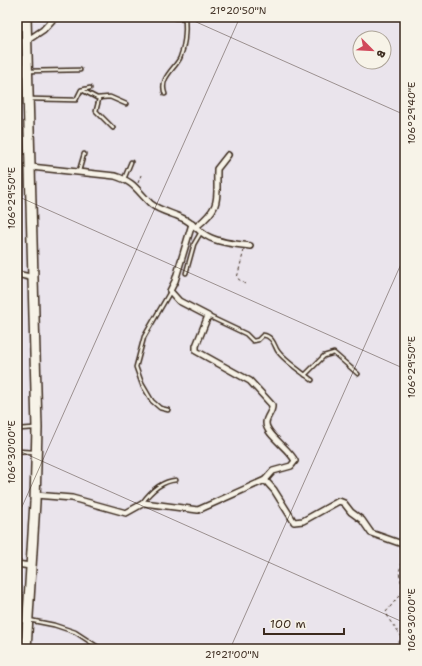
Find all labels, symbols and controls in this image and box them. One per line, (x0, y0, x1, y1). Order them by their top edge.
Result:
text: 21°20'50"N (210, 4, 266, 17)
north arrow (352, 30, 392, 70)
text: B (372, 48, 389, 60)
text: 106°29'40"E (405, 82, 418, 144)
text: 106°29'50"E (5, 167, 18, 229)
text: 106°29'50"E (405, 336, 418, 398)
text: 106°30'00"E (5, 420, 18, 484)
text: 106°30'00"E (405, 588, 418, 652)
scale bar (264, 610, 344, 636)
text: 100 m (270, 616, 306, 632)
text: 21°21'00"N (205, 648, 259, 661)

